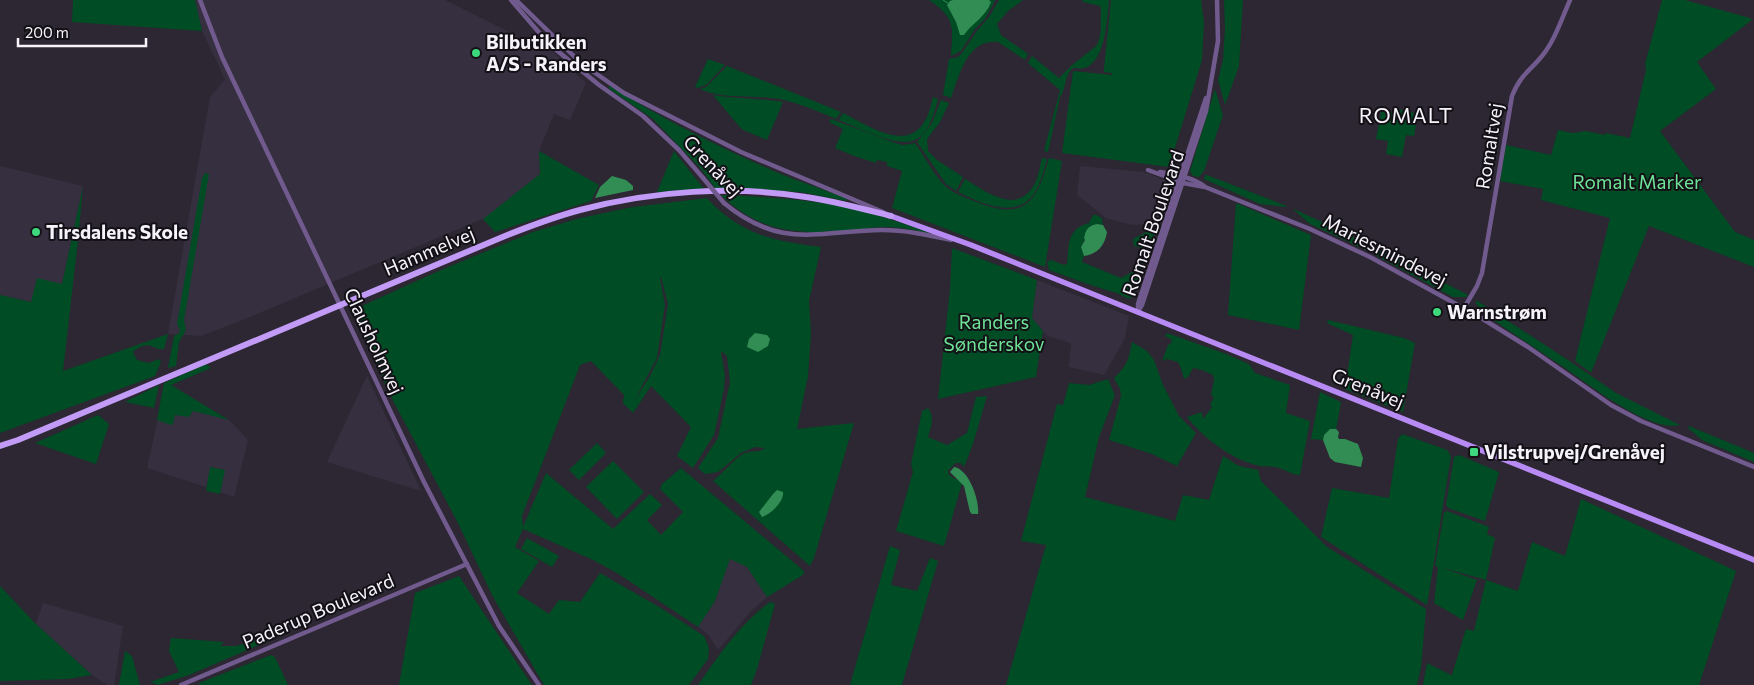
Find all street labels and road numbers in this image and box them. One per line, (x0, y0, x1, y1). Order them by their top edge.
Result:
street label: Romaltvej (1470, 101, 1507, 191)
street label: Grenåvej (679, 130, 748, 201)
street label: Romalt Boulevard (1117, 147, 1188, 299)
street label: Mariesmindevej (1319, 208, 1451, 291)
street label: Hammelvej (380, 221, 478, 280)
street label: Clausholmvej (340, 284, 409, 398)
street label: Grenåvej (1329, 363, 1408, 412)
street label: Paderup Boulevard (239, 568, 397, 653)

